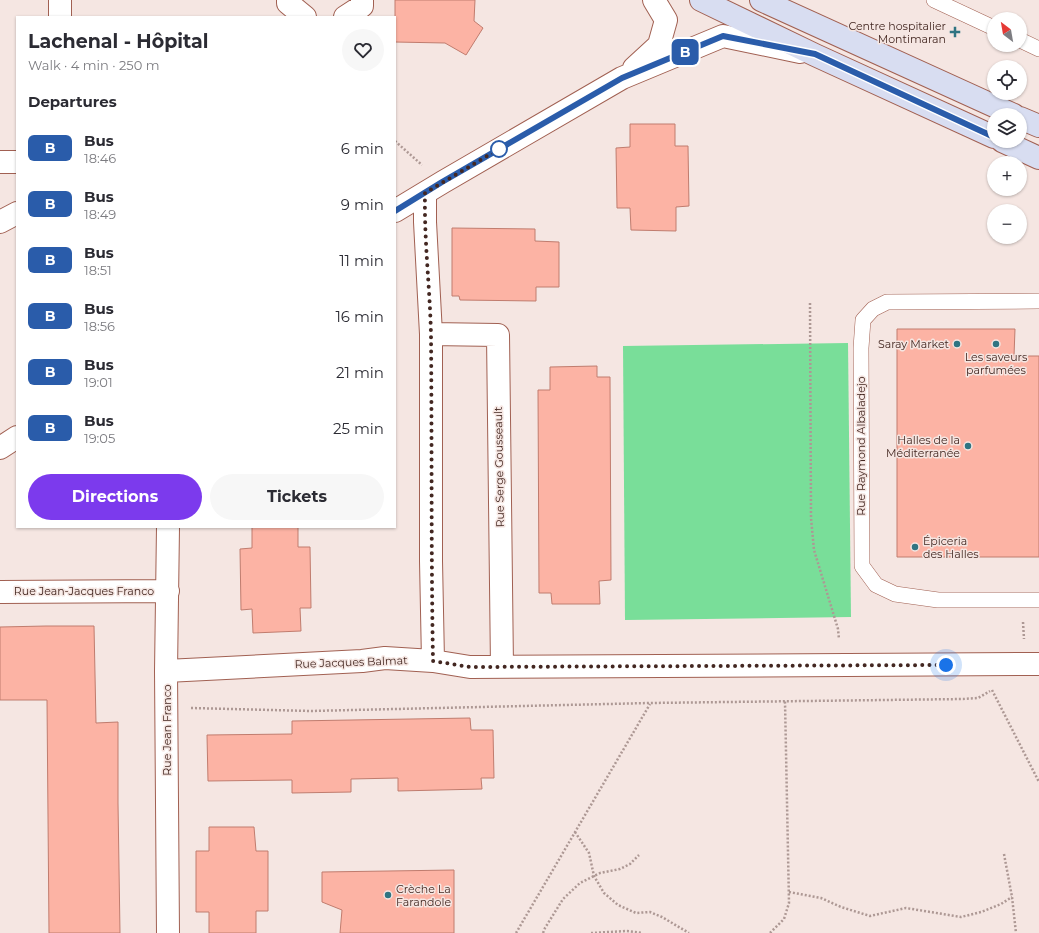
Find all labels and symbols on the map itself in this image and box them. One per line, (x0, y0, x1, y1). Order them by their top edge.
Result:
north arrow (987, 12, 1027, 52)
place label: Centre hospitalier Montimaran (848, 19, 946, 46)
marker: Centre hospitalier Montimaran (949, 26, 961, 38)
line badge: B (672, 39, 698, 65)
unlabelled marker (490, 140, 508, 158)
place label: Saray Market (878, 337, 950, 351)
marker: Saray Market (952, 339, 962, 349)
marker: Les saveurs parfumées (991, 339, 1001, 349)
place label: Les saveurs parfumées (965, 350, 1028, 377)
street label: Rue Raymond Albaladejo (854, 376, 868, 516)
street label: Rue Serge Gousseault (491, 406, 507, 528)
place label: Halles de la Méditerranée (886, 433, 960, 460)
marker: Halles de la Méditerranée (963, 441, 973, 451)
place label: Épiceria des Halles (923, 534, 979, 561)
marker: Épiceria des Halles (910, 542, 920, 552)
street label: Rue Jean-Jacques Franco (14, 584, 154, 598)
street label: Rue Jacques Balmat (294, 653, 408, 671)
your location (936, 655, 956, 675)
street label: Rue Jean Franco (160, 684, 174, 776)
place label: Crèche La Farandole (396, 882, 451, 909)
marker: Crèche La Farandole (383, 890, 393, 900)

